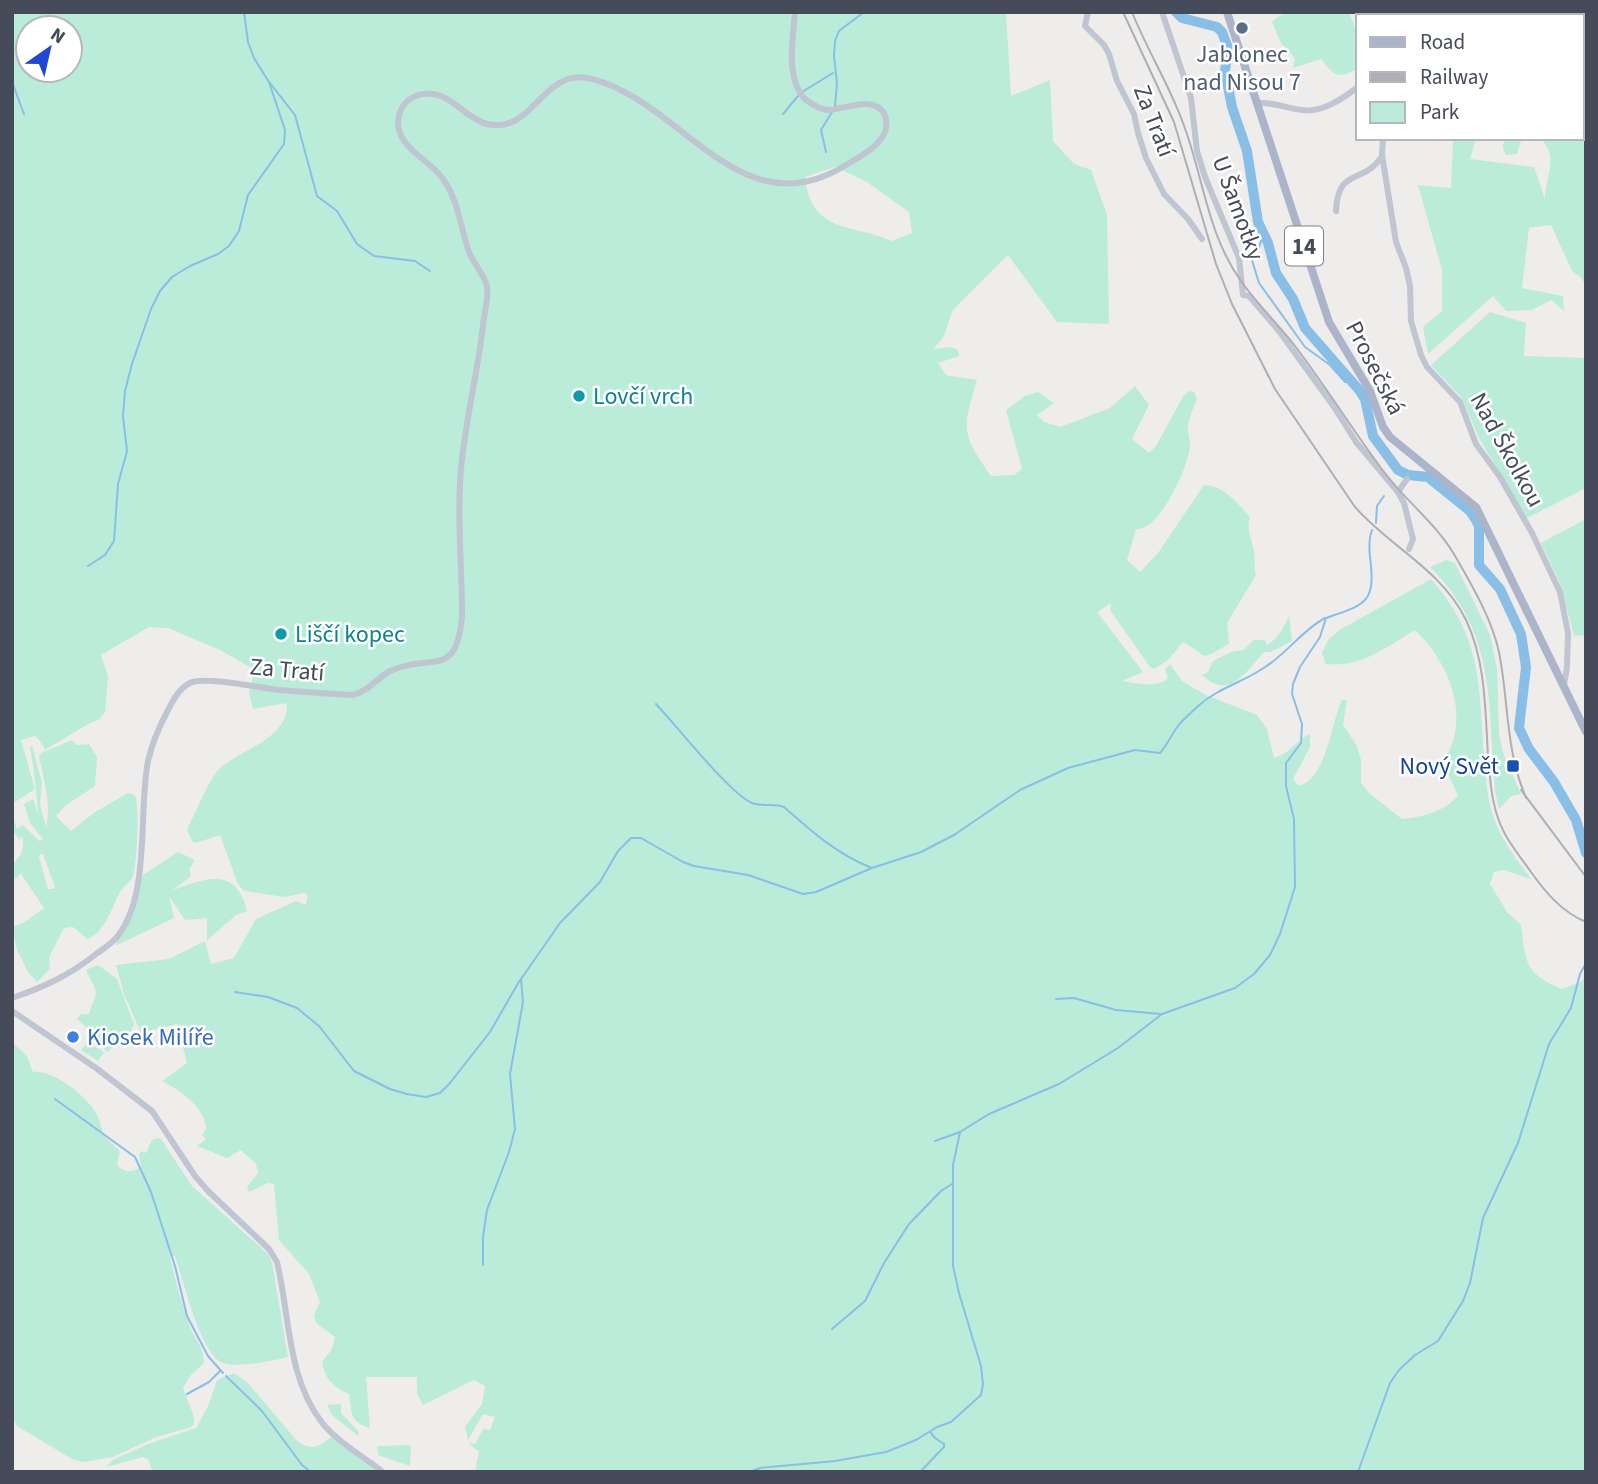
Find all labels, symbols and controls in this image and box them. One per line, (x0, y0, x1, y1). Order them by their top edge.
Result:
north arrow (14, 14, 84, 84)
legend (1356, 14, 1584, 140)
marker: Jablonec nad Nisou 7 (1234, 20, 1250, 36)
text: N (45, 21, 70, 51)
text: Road (1420, 27, 1465, 57)
place label: Jablonec nad Nisou 7 (1183, 37, 1301, 100)
text: Railway (1420, 62, 1488, 92)
street label: Za Tratí (1124, 80, 1184, 163)
text: Park (1420, 97, 1460, 127)
street label: U Šamotky (1203, 151, 1273, 265)
road number: 14 (1285, 227, 1323, 266)
street label: Prosečská (1336, 315, 1414, 421)
place label: Lovčí vrch (593, 379, 693, 414)
street label: Nad Školkou (1461, 386, 1553, 514)
marker: Lovčí vrch (571, 388, 587, 404)
place label: Liščí kopec (295, 617, 405, 652)
marker: Liščí kopec (273, 626, 289, 642)
street label: Za Tratí (248, 649, 327, 691)
place label: Nový Svět (1400, 749, 1499, 784)
marker: Nový Svět (1505, 758, 1521, 774)
place label: Kiosek Milíře (87, 1020, 214, 1055)
marker: Kiosek Milíře (65, 1029, 81, 1045)

